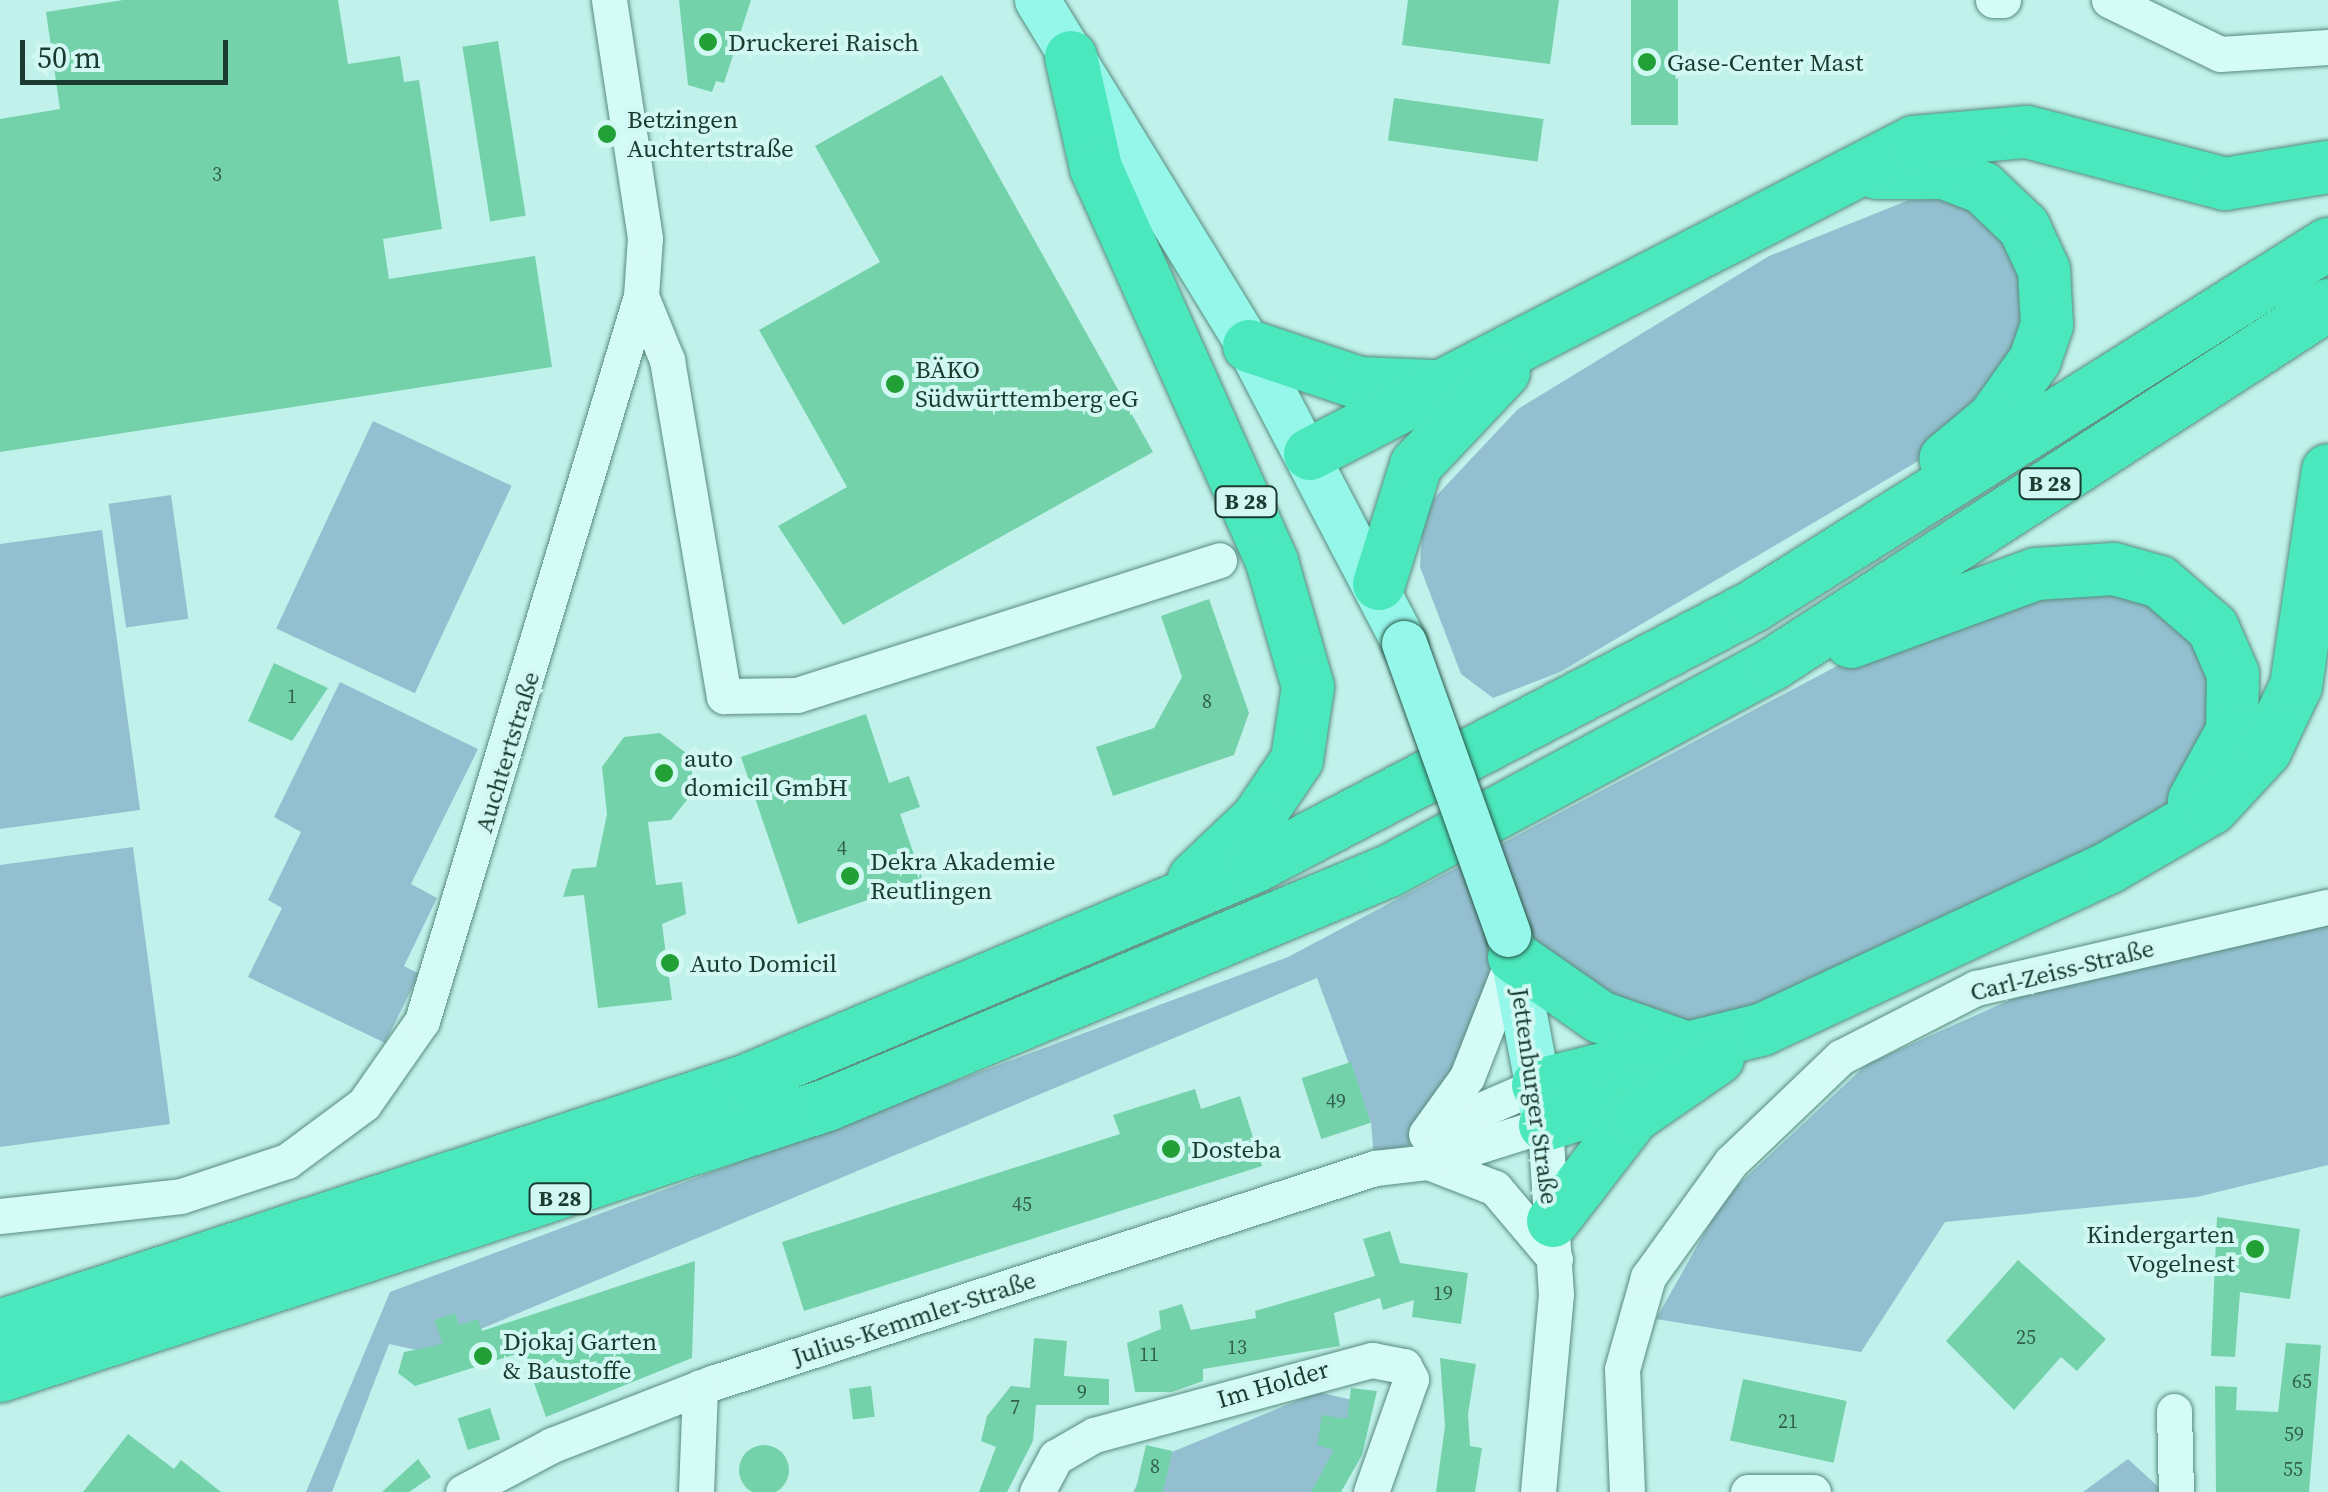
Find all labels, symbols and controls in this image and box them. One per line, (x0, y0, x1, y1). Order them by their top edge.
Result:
scale bar (25, 20, 232, 82)
place label: Druckerei Raisch (728, 27, 919, 57)
marker: Druckerei Raisch (697, 31, 719, 53)
text: 50 m (37, 37, 101, 78)
place label: Gase-Center Mast (1667, 47, 1863, 77)
marker: Gase-Center Mast (1636, 51, 1658, 73)
place label: Betzingen Auchtertstraße (627, 105, 794, 164)
marker: Betzingen Auchtertstraße (596, 123, 618, 145)
house number: 3 (212, 162, 222, 186)
place label: BÄKO Südwürttemberg eG (915, 355, 1138, 414)
marker: BÄKO Südwürttemberg eG (884, 373, 906, 395)
road number: B 28 (2018, 467, 2082, 501)
road number: B 28 (1214, 485, 1278, 519)
street label: Auchtertstraße (468, 668, 546, 836)
house number: 1 (287, 684, 297, 708)
house number: 8 (1202, 689, 1212, 713)
place label: auto domicil GmbH (684, 744, 848, 803)
marker: auto domicil GmbH (653, 762, 675, 784)
house number: 4 (837, 836, 847, 860)
place label: Dekra Akademie Reutlingen (870, 847, 1055, 906)
marker: Dekra Akademie Reutlingen (839, 865, 861, 887)
street label: Carl-Zeiss-Straße (1967, 933, 2157, 1007)
place label: Auto Domicil (690, 948, 837, 978)
marker: Auto Domicil (659, 952, 681, 974)
street label: Jettenburger Straße (1505, 986, 1565, 1206)
house number: 49 (1326, 1089, 1346, 1113)
place label: Dosteba (1191, 1134, 1281, 1164)
marker: Dosteba (1160, 1138, 1182, 1160)
road number: B 28 (528, 1182, 592, 1216)
house number: 45 (1012, 1192, 1032, 1216)
place label: Kindergarten Vogelnest (2086, 1220, 2235, 1279)
marker: Kindergarten Vogelnest (2244, 1238, 2266, 1260)
street label: Julius-Kemmler-Straße (788, 1264, 1040, 1372)
house number: 19 (1433, 1281, 1453, 1305)
house number: 25 (2016, 1325, 2036, 1349)
place label: Djokaj Garten & Baustoffe (503, 1327, 657, 1386)
house number: 13 (1227, 1335, 1247, 1359)
house number: 11 (1139, 1342, 1159, 1366)
marker: Djokaj Garten & Baustoffe (472, 1345, 494, 1367)
street label: Im Holder (1213, 1354, 1333, 1414)
house number: 65 (2292, 1369, 2312, 1393)
house number: 9 (1077, 1380, 1087, 1404)
house number: 7 (1010, 1395, 1020, 1419)
house number: 21 (1778, 1409, 1798, 1433)
house number: 59 (2284, 1422, 2304, 1446)
house number: 8 (1150, 1454, 1160, 1478)
house number: 55 (2283, 1457, 2303, 1481)

